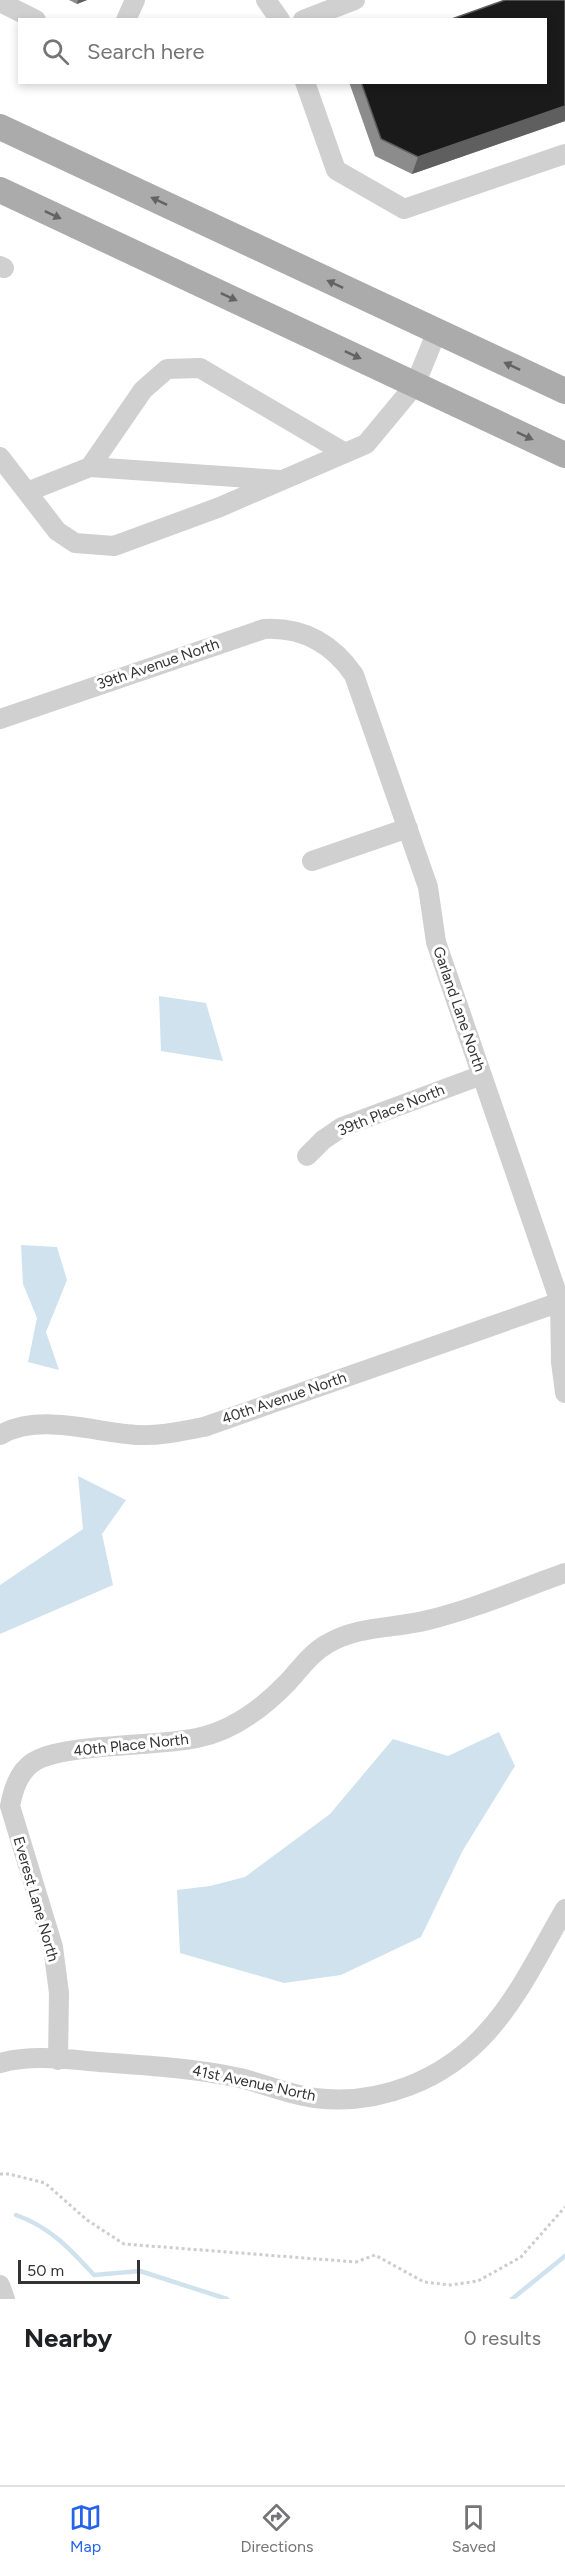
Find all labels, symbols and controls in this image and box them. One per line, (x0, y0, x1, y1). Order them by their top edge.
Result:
search box (18, 18, 547, 84)
icon: search (39, 35, 72, 68)
text: Search here (87, 38, 205, 65)
one-way arrow (150, 197, 167, 206)
one-way arrow (44, 210, 61, 219)
one-way arrow (327, 279, 344, 288)
one-way arrow (221, 293, 238, 302)
one-way arrow (345, 351, 362, 360)
one-way arrow (503, 361, 521, 371)
one-way arrow (517, 432, 534, 441)
street label: 39th Avenue North (94, 635, 222, 693)
street label: Garland Lane North (429, 944, 489, 1074)
street label: 39th Place North (335, 1080, 447, 1140)
street label: 40th Avenue North (219, 1368, 349, 1428)
street label: 40th Place North (73, 1730, 189, 1760)
street label: Everest Lane North (10, 1834, 62, 1964)
street label: 41st Avenue North (191, 2061, 317, 2105)
scale bar (18, 2257, 140, 2284)
text: 50 m (27, 2261, 64, 2280)
text: Nearby (24, 2322, 112, 2354)
text: 0 results (464, 2326, 541, 2350)
tab: Map (69, 2501, 102, 2556)
tab: Directions (240, 2501, 313, 2556)
tab: Saved (452, 2501, 496, 2556)

